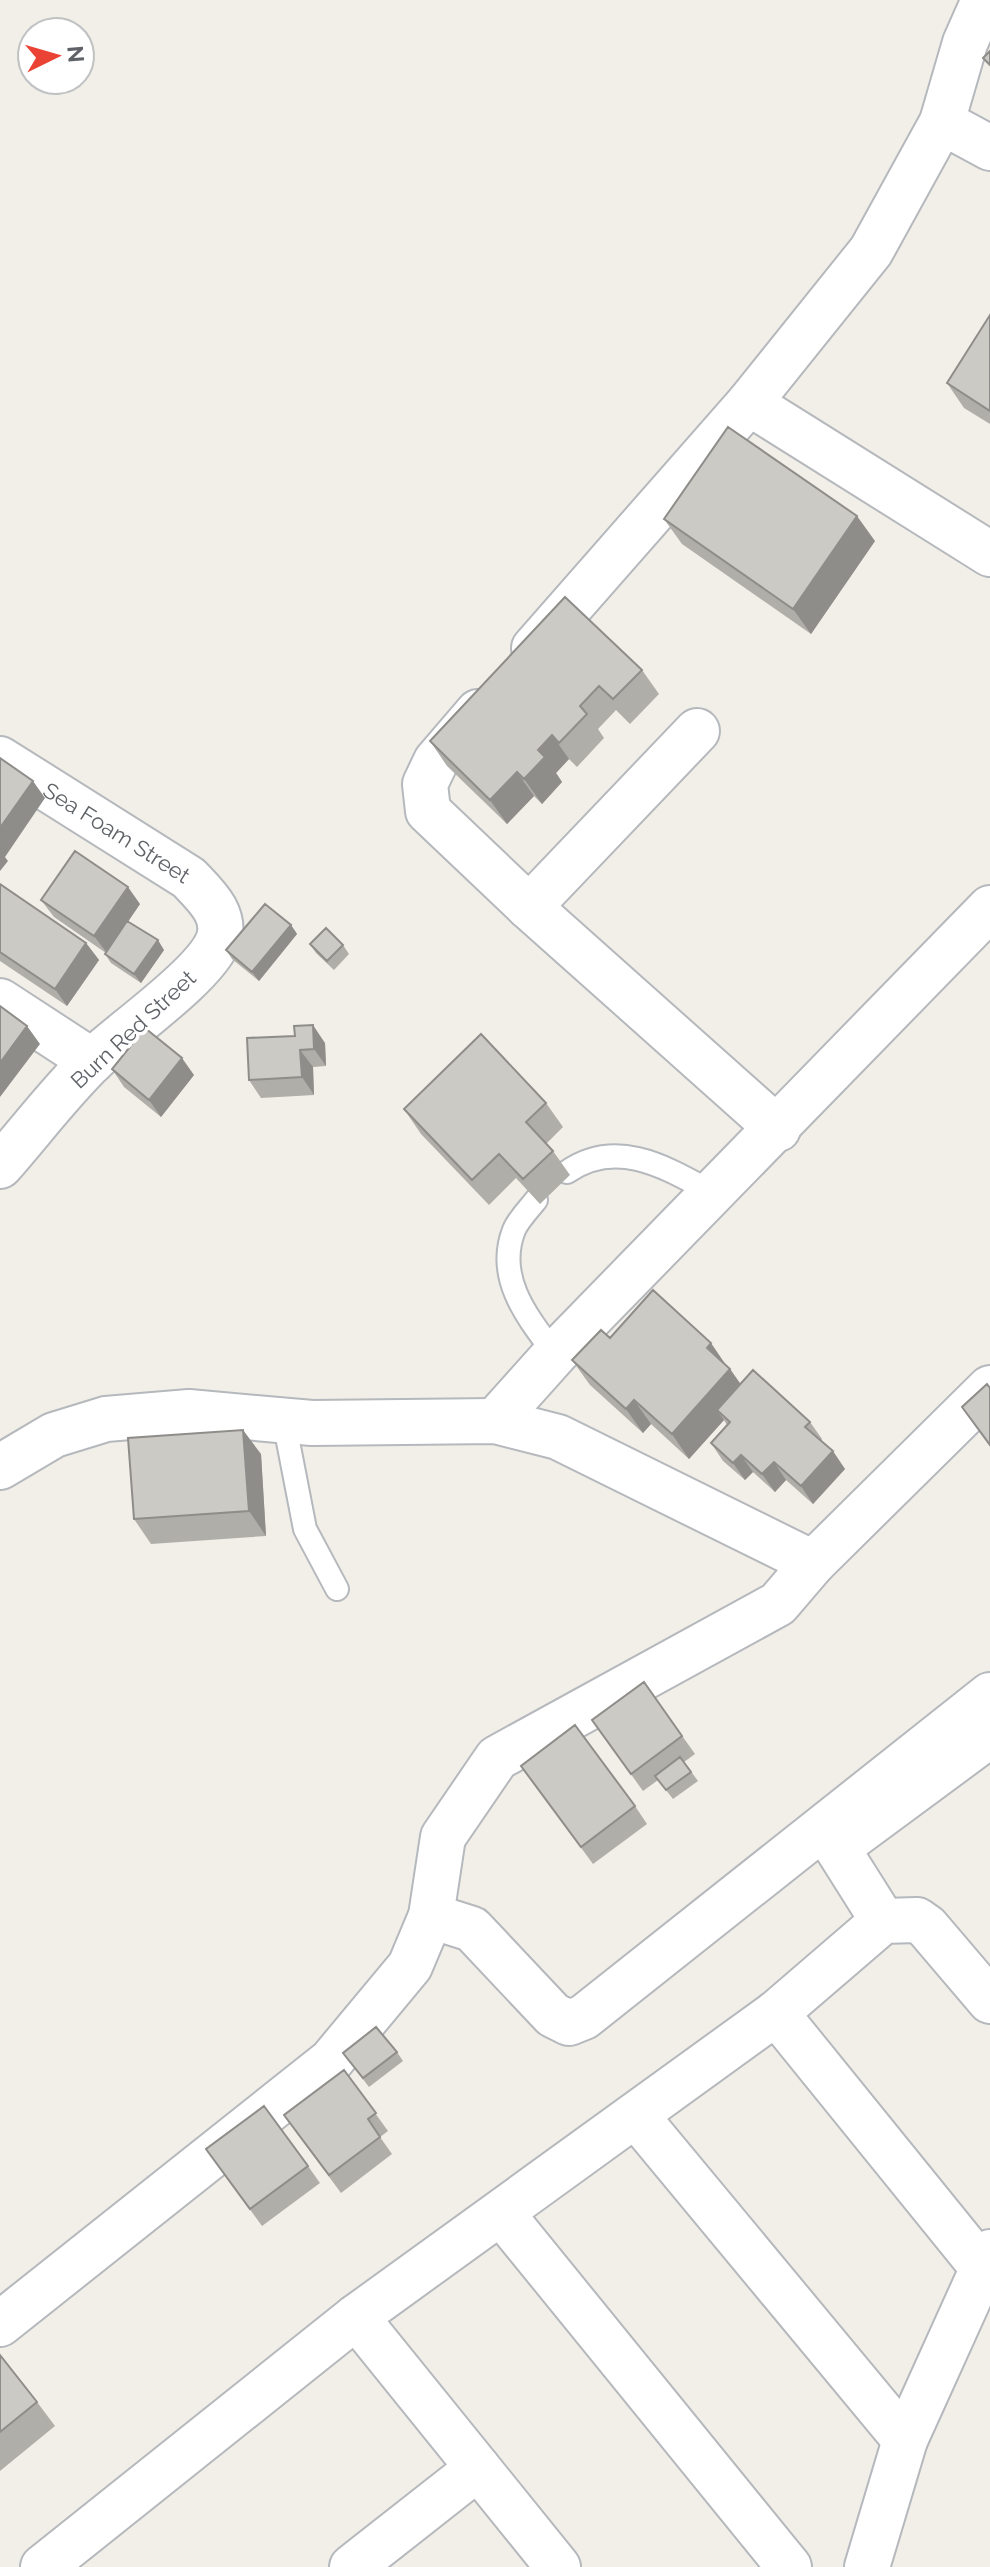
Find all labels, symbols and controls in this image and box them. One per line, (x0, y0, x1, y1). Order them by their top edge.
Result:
north arrow (16, 16, 96, 96)
text: N (62, 45, 90, 64)
street label: Sea Foam Street (39, 777, 195, 889)
street label: Burn Red Street (65, 964, 201, 1093)

